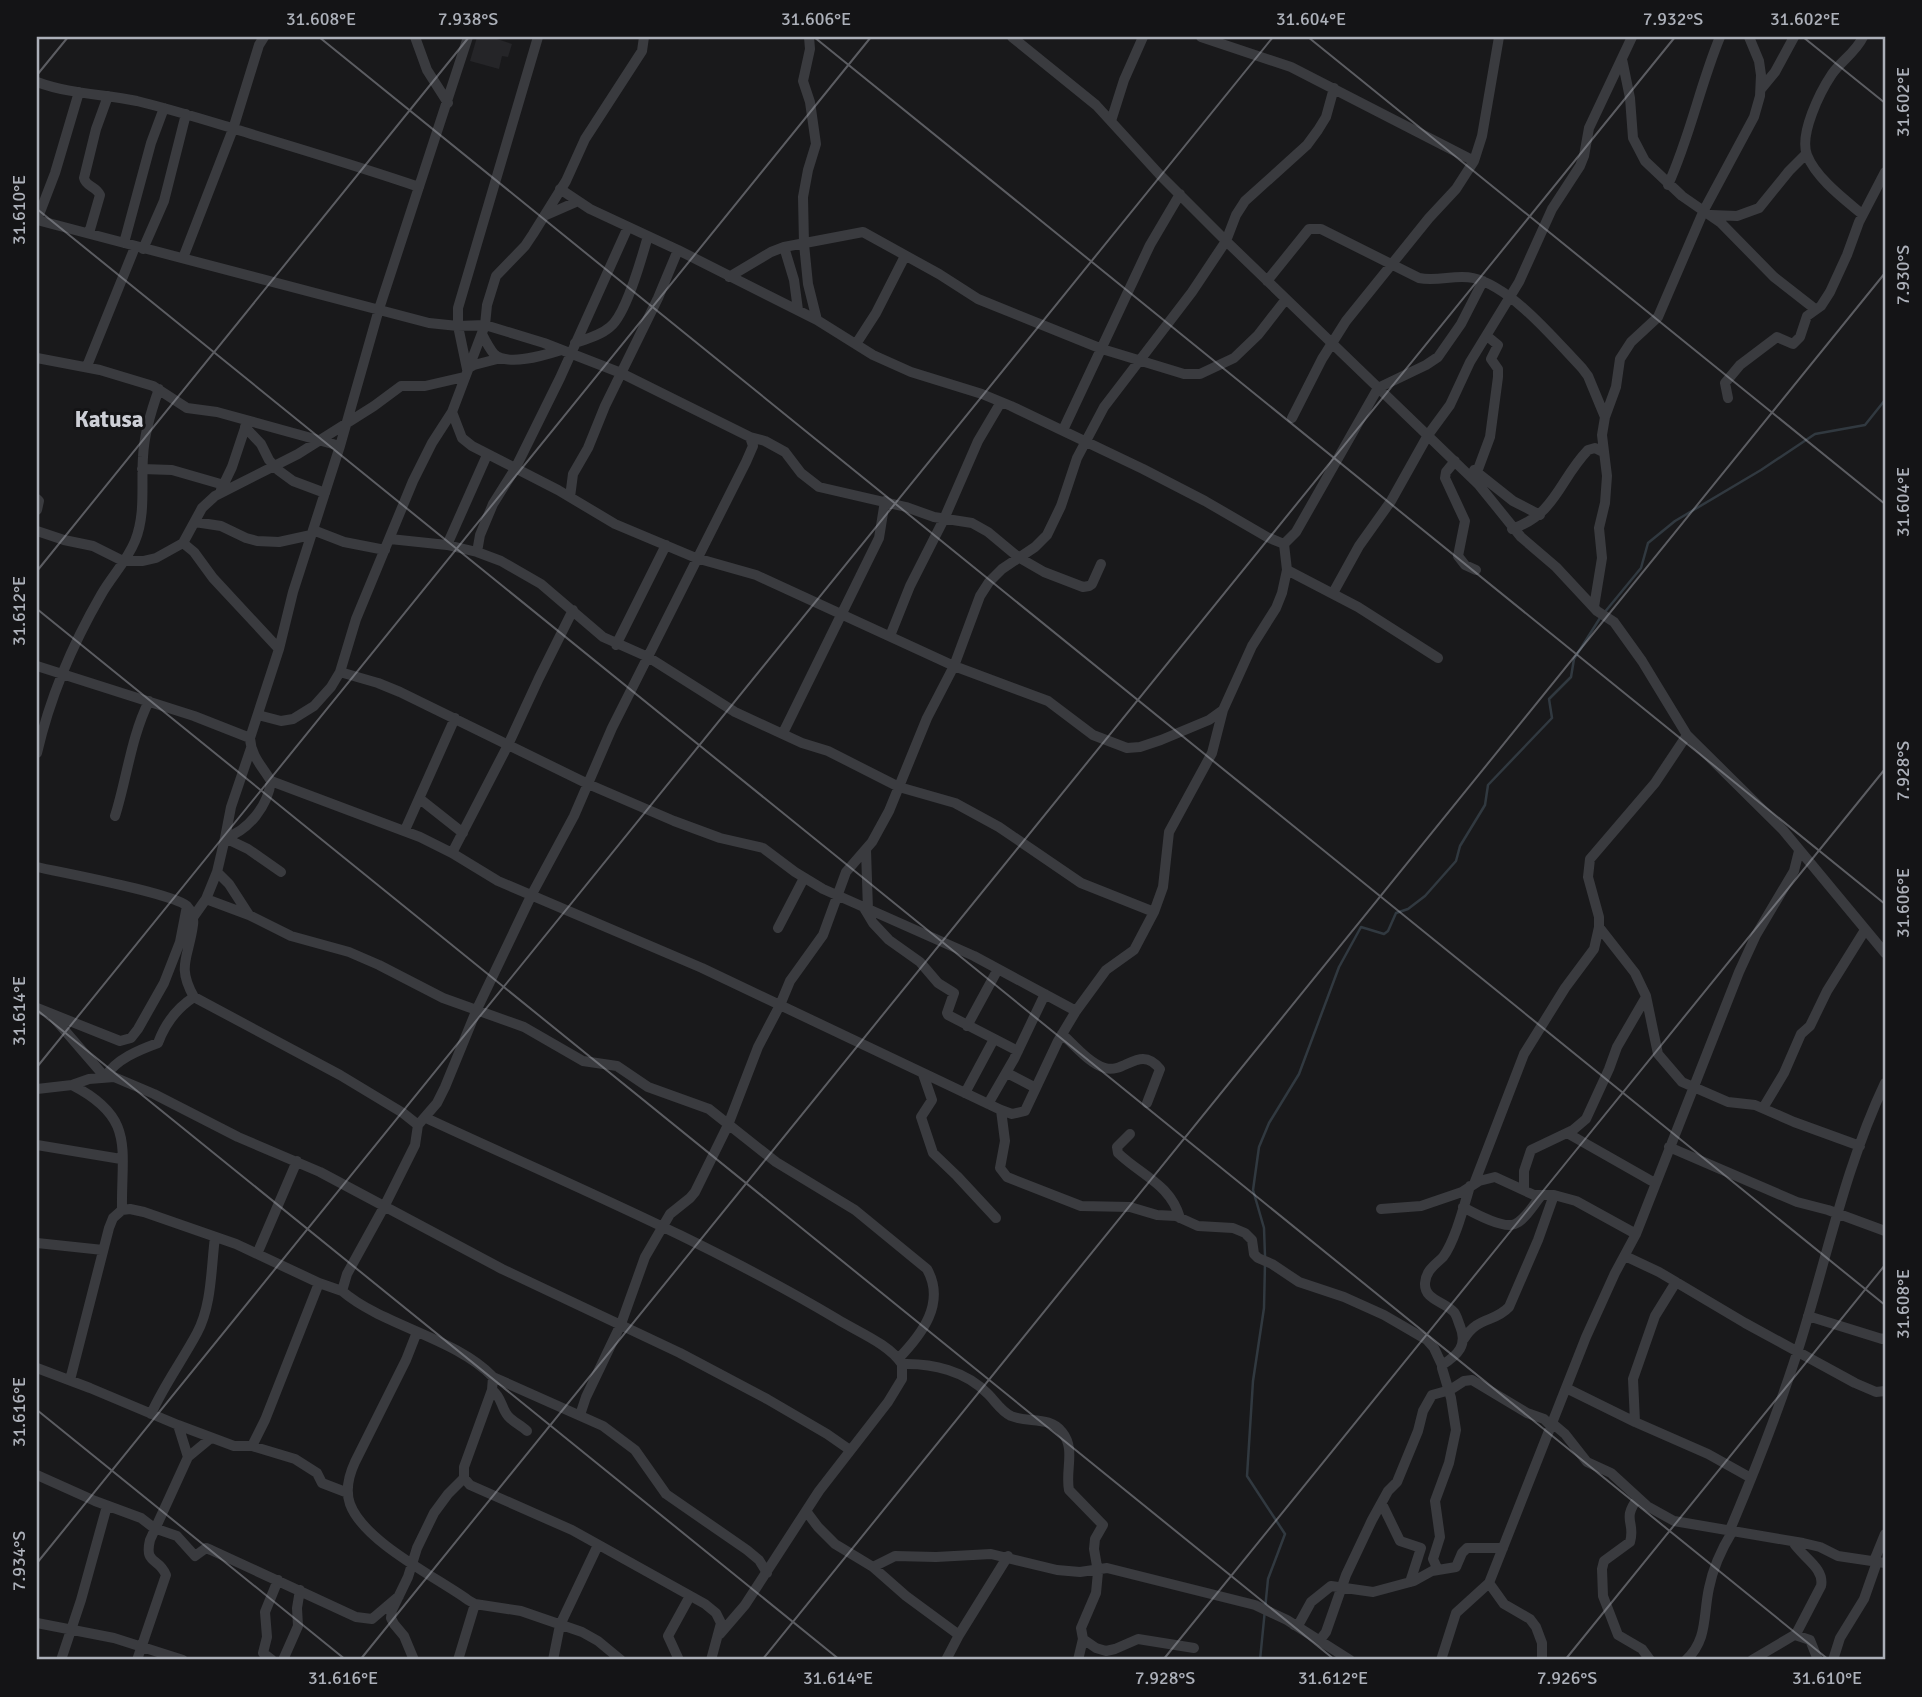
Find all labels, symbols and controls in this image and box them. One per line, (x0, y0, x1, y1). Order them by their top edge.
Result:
text: 31.608°E (286, 8, 356, 30)
text: 7.938°S (438, 8, 498, 30)
text: 31.606°E (781, 8, 851, 30)
text: 31.604°E (1276, 8, 1346, 30)
text: 7.932°S (1643, 8, 1703, 30)
text: 31.602°E (1770, 8, 1840, 30)
text: 31.602°E (1892, 67, 1914, 137)
text: 31.610°E (8, 175, 30, 245)
text: 7.930°S (1892, 245, 1914, 305)
district label: Katusa (74, 405, 144, 434)
text: 31.604°E (1892, 467, 1914, 537)
text: 31.612°E (8, 576, 30, 646)
text: 7.928°S (1892, 741, 1914, 801)
text: 31.606°E (1892, 868, 1914, 938)
text: 31.614°E (8, 976, 30, 1046)
text: 31.608°E (1892, 1269, 1914, 1339)
text: 31.616°E (8, 1377, 30, 1447)
text: 7.934°S (8, 1531, 30, 1591)
text: 31.616°E (308, 1667, 378, 1689)
text: 31.614°E (803, 1667, 873, 1689)
text: 7.928°S (1135, 1667, 1195, 1689)
text: 31.612°E (1298, 1667, 1368, 1689)
text: 7.926°S (1537, 1667, 1597, 1689)
text: 31.610°E (1792, 1667, 1862, 1689)

